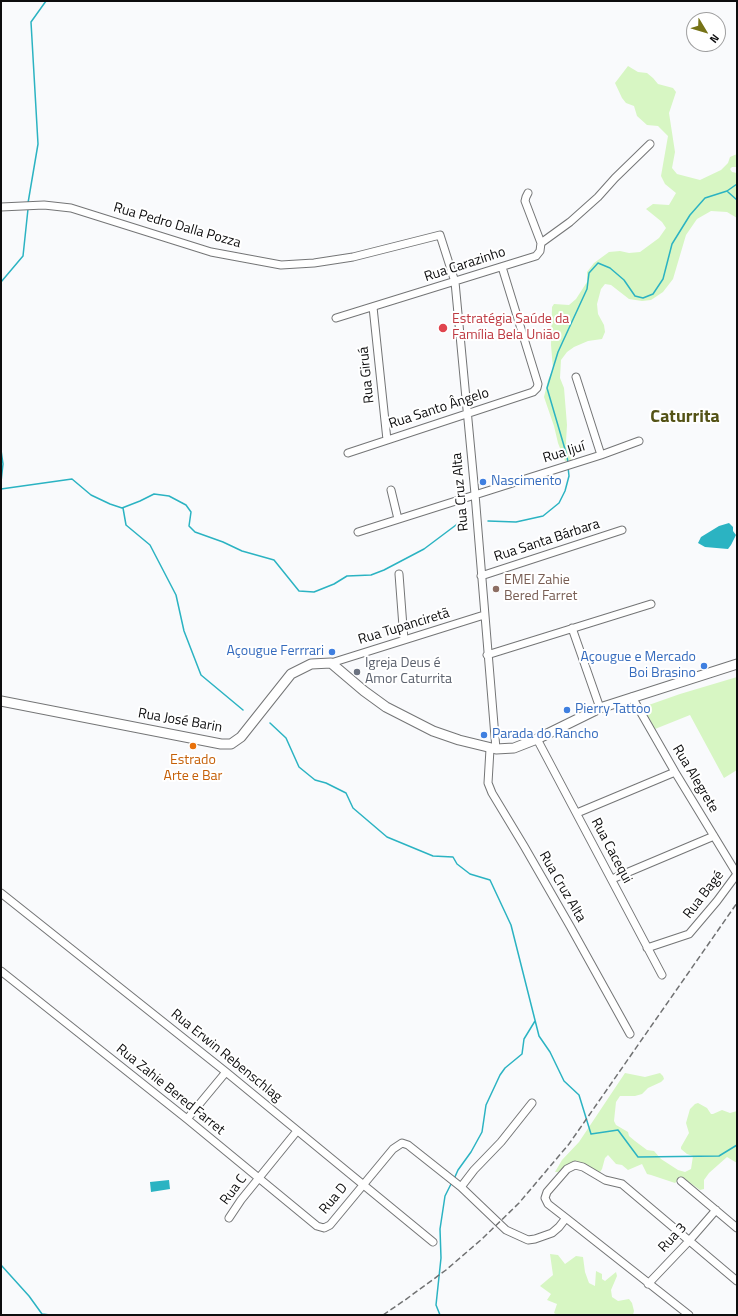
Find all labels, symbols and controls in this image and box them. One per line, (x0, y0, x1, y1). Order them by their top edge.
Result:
north arrow (686, 12, 726, 52)
text: N (706, 31, 723, 47)
street label: Rua Pedro Dalla Pozza (111, 200, 243, 252)
street label: Rua Carazinho (422, 244, 508, 286)
place label: Estratégia Saúde da Família Bela União (452, 312, 569, 344)
marker: Estratégia Saúde da Família Bela União (437, 322, 449, 334)
street label: Rua Giruá (356, 346, 378, 404)
street label: Rua Santo Ângelo (387, 385, 491, 433)
district label: Caturrita (650, 407, 720, 429)
street label: Rua Ijuí (541, 439, 587, 467)
street label: Rua Cruz Alta (449, 452, 473, 532)
place label: Nascimento (491, 474, 562, 490)
marker: Nascimento (478, 477, 488, 487)
street label: Rua Santa Bárbara (492, 516, 602, 566)
place label: EMEI Zahie Bered Farret (504, 573, 577, 606)
marker: EMEI Zahie Bered Farret (491, 584, 501, 594)
street label: Rua Tupanciretã (356, 605, 452, 649)
place label: Açougue Ferrrari (226, 644, 324, 660)
marker: Açougue Ferrrari (327, 647, 337, 657)
place label: Açougue e Mercado Boi Brasino (581, 650, 696, 682)
place label: Igreja Deus é Amor Caturrita (365, 656, 452, 688)
marker: Açougue e Mercado Boi Brasino (699, 661, 709, 671)
marker: Igreja Deus é Amor Caturrita (352, 667, 362, 677)
place label: Pierry Tattoo (575, 702, 651, 718)
street label: Rua José Barin (137, 705, 223, 737)
marker: Pierry Tattoo (562, 705, 572, 715)
place label: Parada do Rancho (492, 727, 599, 743)
marker: Parada do Rancho (479, 730, 489, 740)
marker: Estrado Arte e Bar (188, 741, 198, 751)
street label: Rua Alegrete (668, 742, 722, 816)
place label: Estrado Arte e Bar (164, 753, 222, 786)
street label: Rua Cacequi (587, 815, 635, 887)
street label: Rua Cruz Alta (535, 849, 589, 925)
street label: Rua Bagé (680, 868, 728, 922)
street label: Rua Erwin Rebenschlag (167, 1006, 285, 1106)
street label: Rua Zahie Bered Farret (112, 1041, 228, 1139)
street label: Rua C (217, 1171, 251, 1209)
street label: Rua D (316, 1180, 352, 1218)
street label: Rua 3 (655, 1220, 691, 1256)

